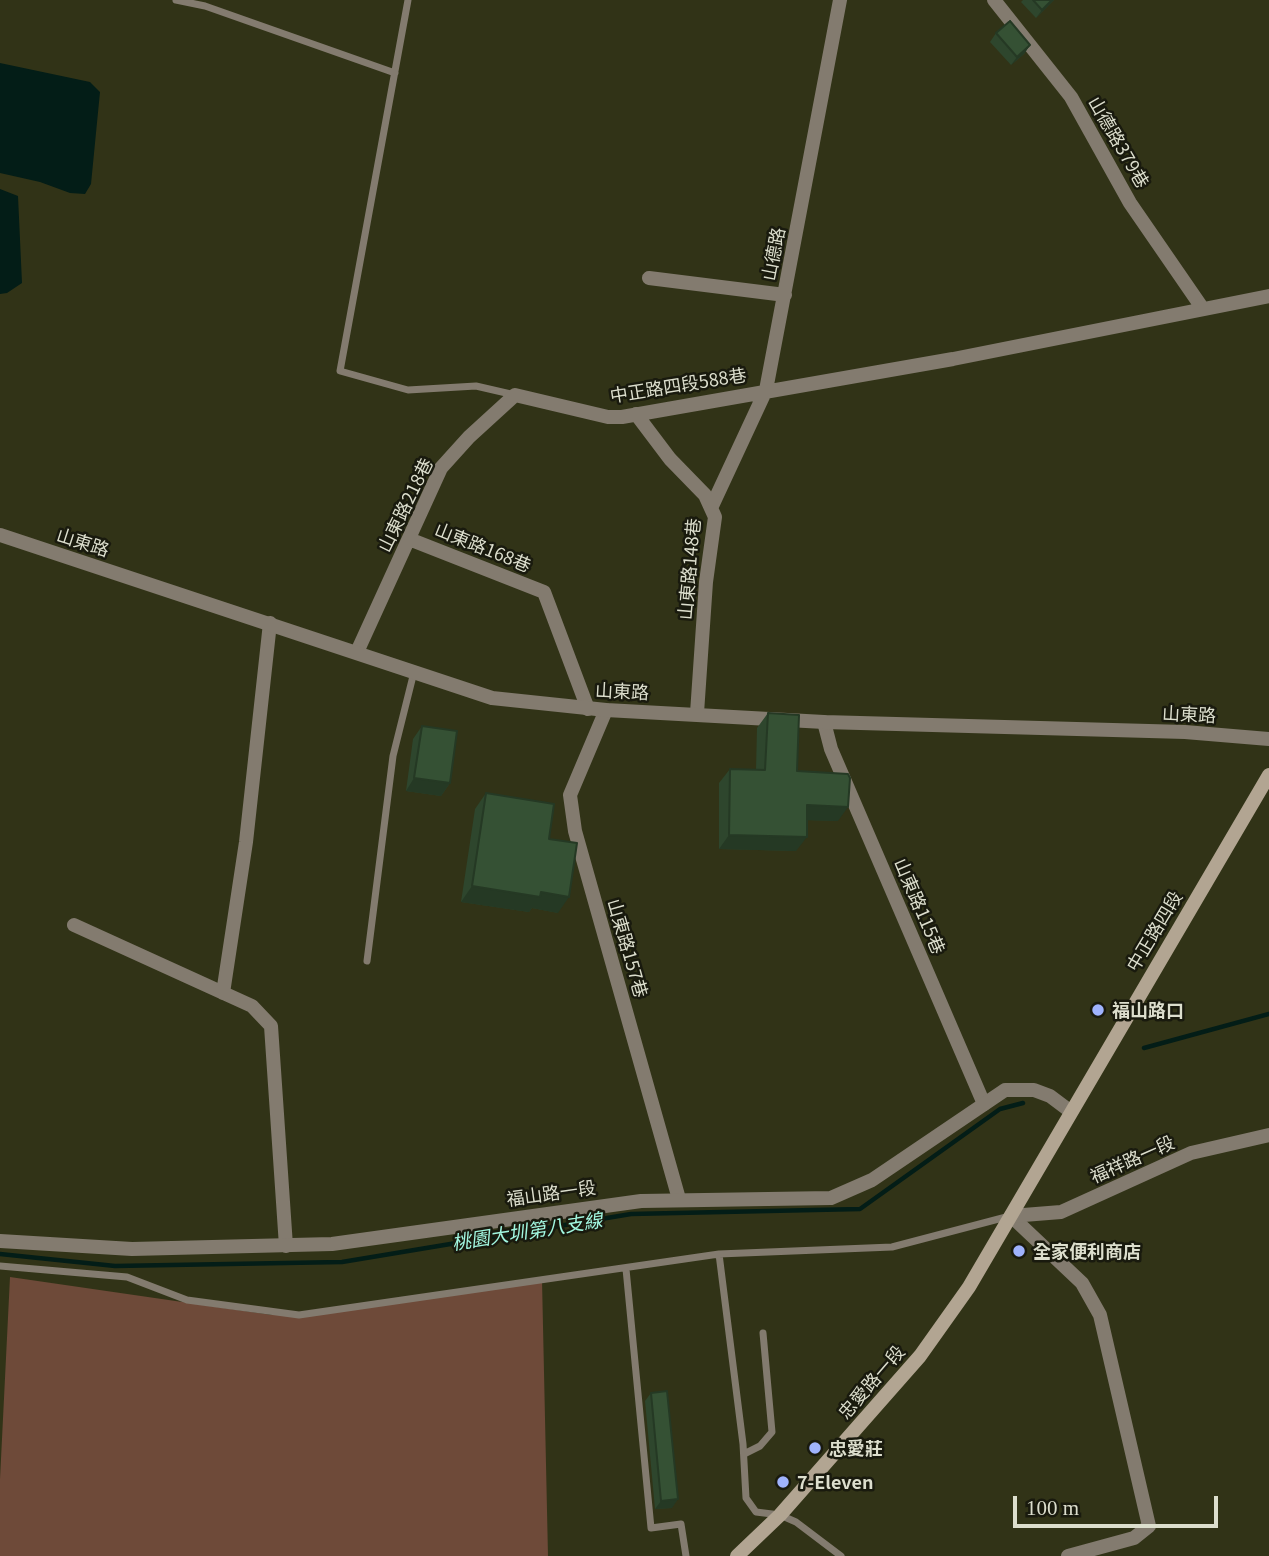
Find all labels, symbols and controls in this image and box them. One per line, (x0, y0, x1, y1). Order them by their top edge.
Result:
street label: 山德路379巷 (1084, 92, 1154, 192)
street label: 山德路 (757, 225, 789, 283)
street label: 中正路四段588巷 (608, 364, 748, 406)
street label: 山東路218巷 (373, 454, 437, 556)
street label: 山東路148巷 (674, 517, 704, 621)
street label: 山東路168巷 (432, 518, 534, 576)
street label: 山東路 (54, 523, 112, 561)
street label: 山東路 (594, 679, 650, 703)
street label: 山東路 (1161, 702, 1217, 726)
street label: 山東路115巷 (890, 855, 950, 957)
street label: 中正路四段 (1122, 887, 1186, 975)
street label: 山東路157巷 (604, 896, 652, 1000)
place label: 福山路口 (1112, 999, 1184, 1021)
marker: 福山路口 (1090, 1002, 1106, 1018)
street label: 福祥路一段 (1086, 1131, 1178, 1187)
street label: 福山路一段 (505, 1176, 597, 1210)
water label: 桃園大圳第八支線 (450, 1208, 604, 1254)
place label: 全家便利商店 (1033, 1240, 1141, 1262)
marker: 全家便利商店 (1011, 1243, 1027, 1259)
street label: 忠愛路一段 (833, 1341, 909, 1423)
place label: 忠愛莊 (829, 1437, 883, 1459)
marker: 忠愛莊 (807, 1440, 823, 1456)
place label: 7-Eleven (797, 1471, 873, 1493)
marker: 7-Eleven (775, 1474, 791, 1490)
scale bar (1017, 1482, 1222, 1526)
text: 100 m (1026, 1496, 1079, 1520)

